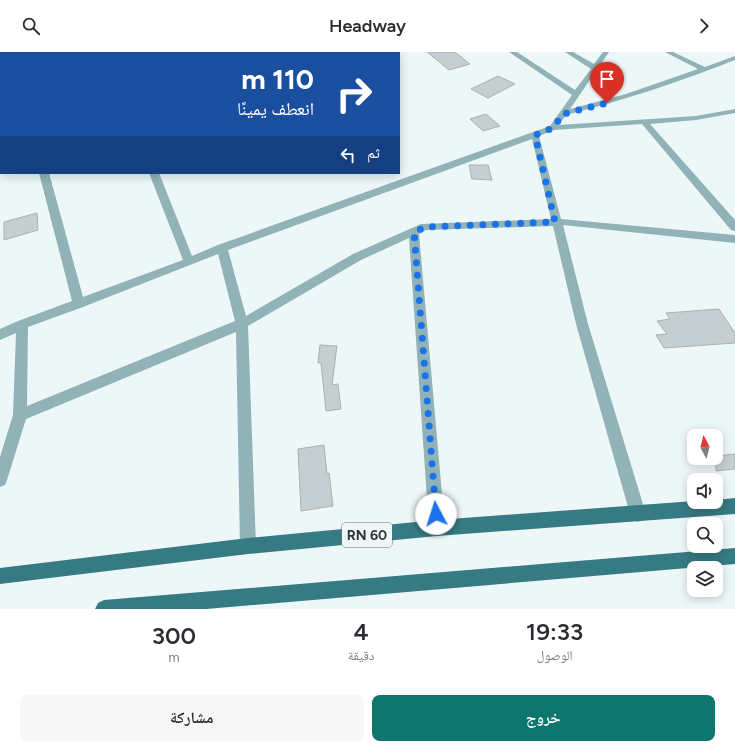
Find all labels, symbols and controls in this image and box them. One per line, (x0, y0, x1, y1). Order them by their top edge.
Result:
icon: search (20, 15, 42, 37)
text: Headway (329, 15, 406, 37)
icon: forward (693, 15, 715, 37)
text: 110 m (241, 62, 314, 96)
pin (590, 62, 624, 103)
icon: right (328, 68, 380, 120)
icon: arrive (596, 68, 618, 90)
text: انعطف يمينًا (237, 98, 314, 120)
icon: left (337, 144, 359, 166)
text: ثم (367, 144, 380, 162)
north arrow (687, 429, 723, 465)
map controls (687, 429, 723, 597)
button: sound (687, 473, 723, 509)
position arrow (415, 493, 457, 535)
button: search (687, 517, 723, 553)
road number: RN 60 (342, 523, 392, 547)
button: layers (687, 561, 723, 597)
text: 4 (354, 617, 369, 646)
text: 19:33 (526, 617, 583, 646)
text: 300 (152, 621, 196, 650)
text: دقيقة (348, 648, 374, 663)
text: الوصول (537, 648, 573, 663)
text: m (168, 650, 179, 665)
button: مشاركة (20, 695, 364, 741)
button: خروج (372, 695, 715, 741)

